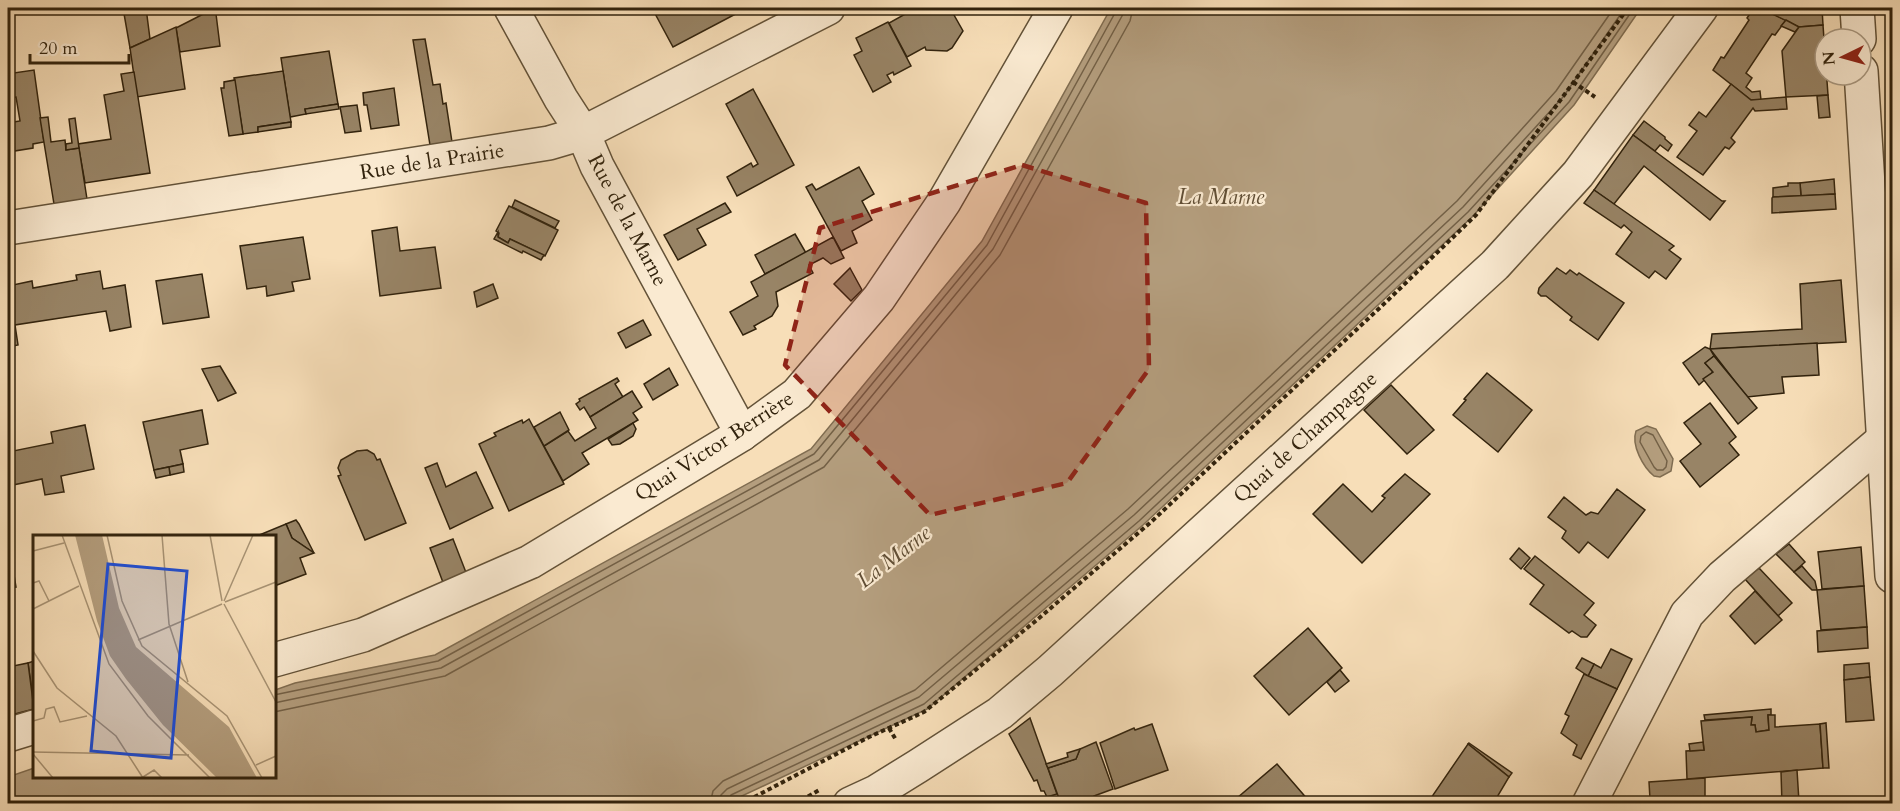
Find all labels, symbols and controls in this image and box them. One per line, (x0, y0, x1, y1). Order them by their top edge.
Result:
scale bar (30, 27, 129, 65)
north arrow (1813, 27, 1873, 87)
text: 20 m (39, 36, 78, 61)
text: N (1817, 50, 1841, 66)
street label: Rue de la Prairie (358, 136, 506, 187)
street label: Rue de la Marne (581, 149, 675, 291)
water label: La Marne (1178, 182, 1265, 212)
street label: Quai de Champagne (1227, 365, 1384, 510)
street label: Quai Victor Berrière (629, 384, 799, 509)
water label: La Marne (850, 518, 937, 595)
inset map (33, 535, 276, 778)

